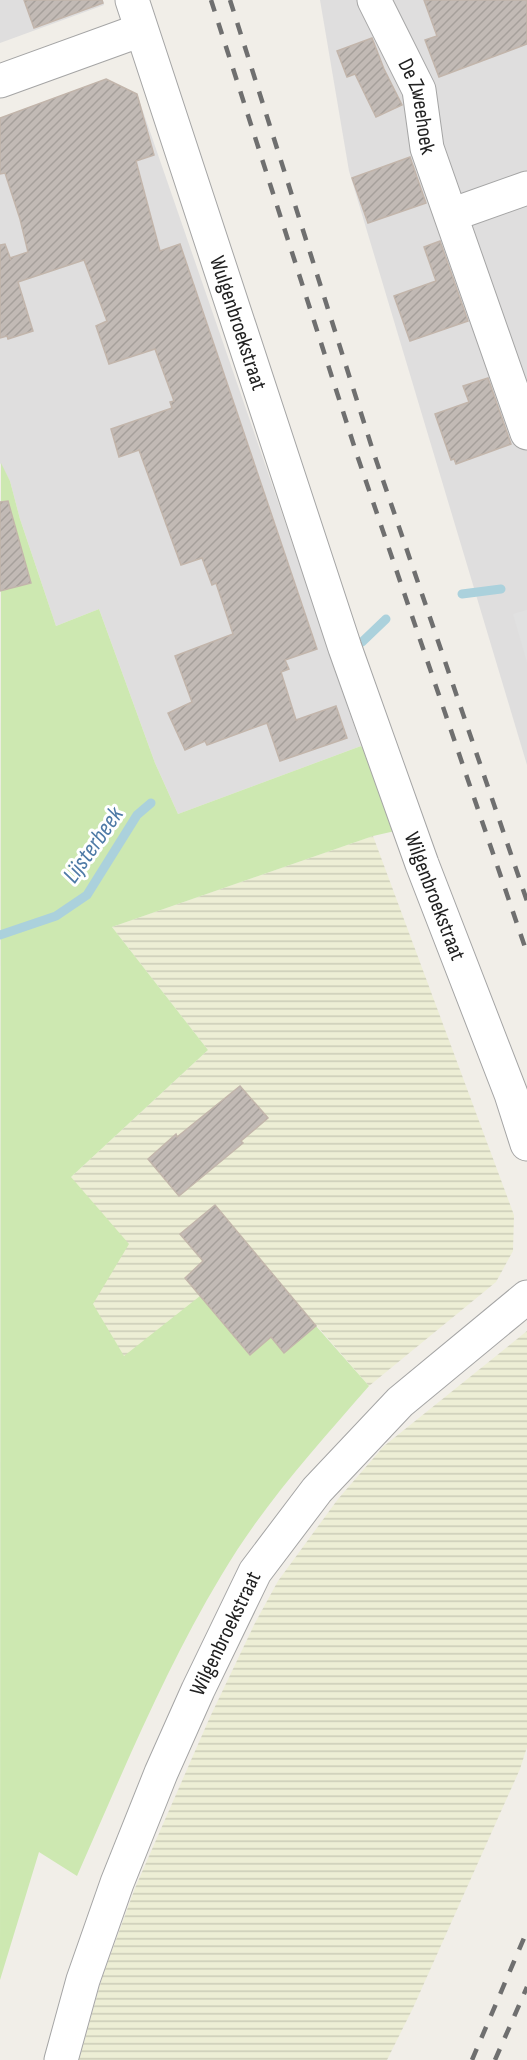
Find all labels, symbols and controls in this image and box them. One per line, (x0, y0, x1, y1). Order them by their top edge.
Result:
street label: De Zweehoek (392, 54, 442, 158)
street label: Wulgenbroekstraat (204, 252, 273, 394)
water label: Lijsterbeek (56, 801, 130, 889)
street label: Wilgenbroekstraat (398, 828, 472, 964)
street label: Wilgenbroekstraat (184, 1566, 267, 1700)

